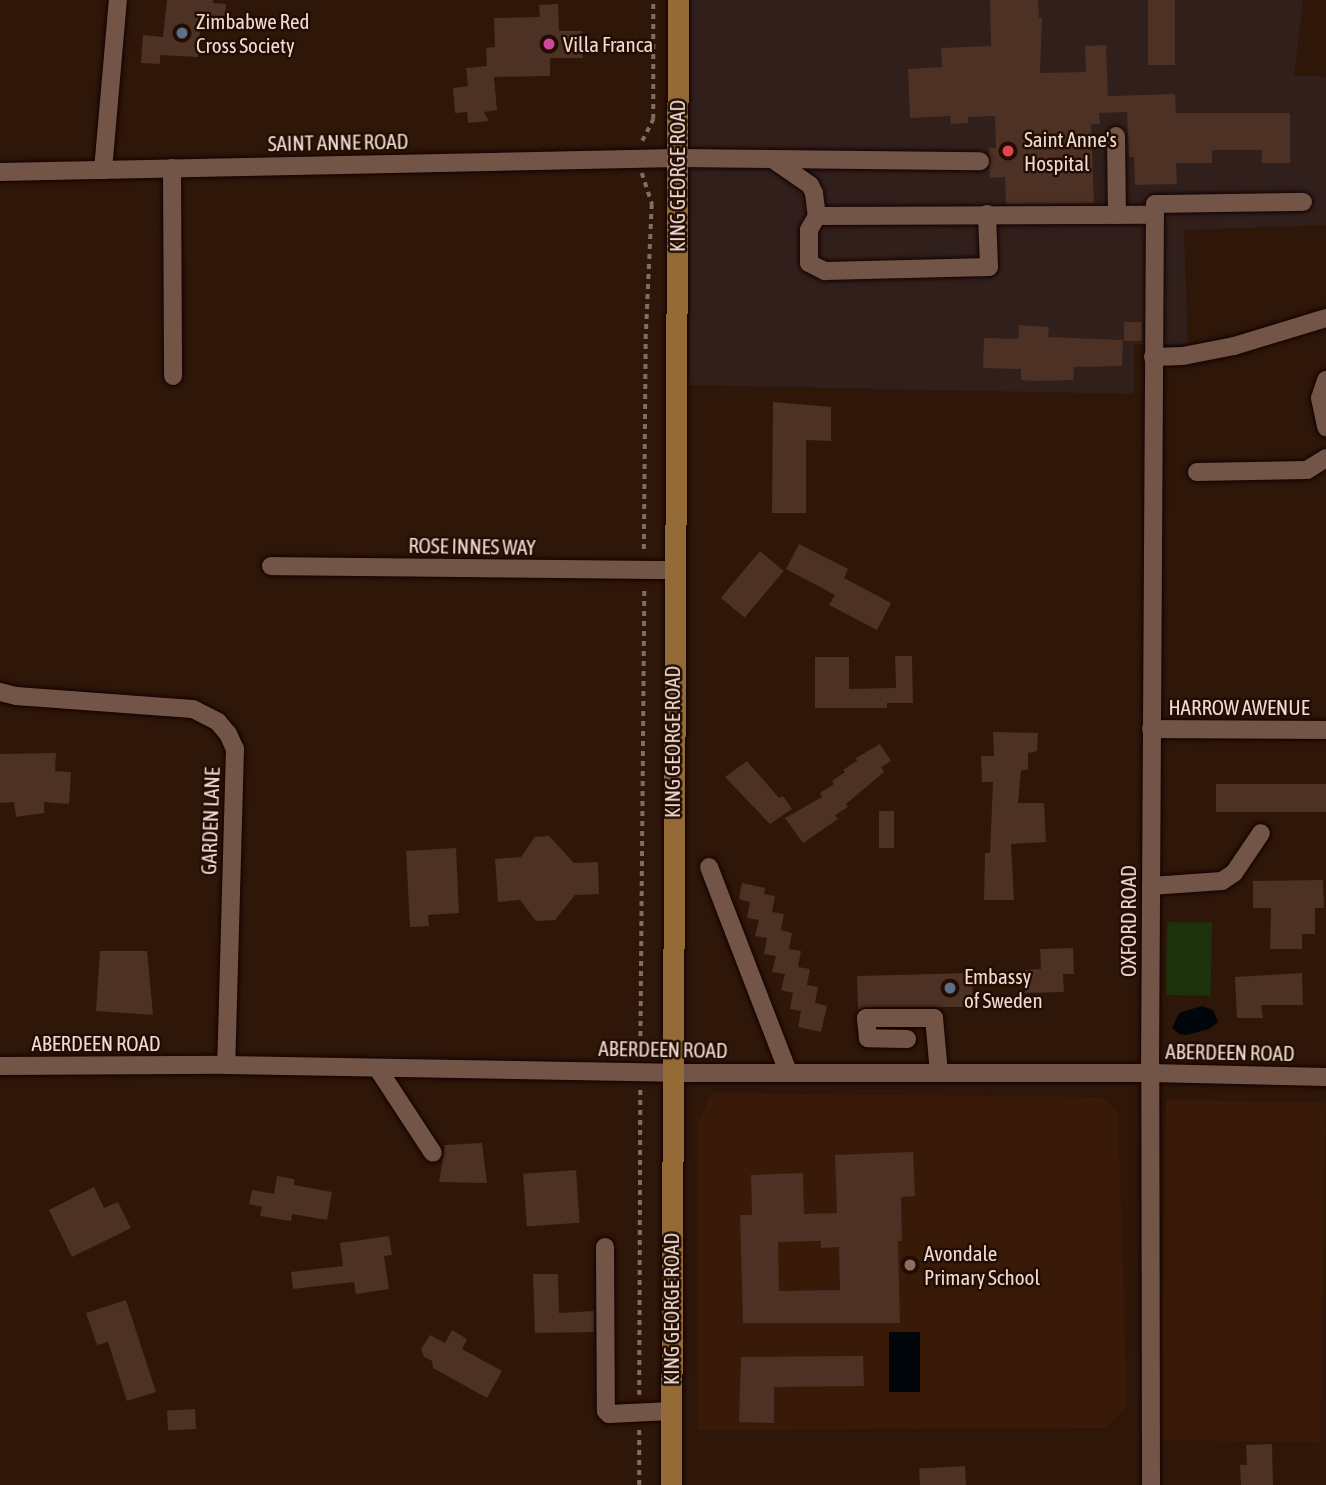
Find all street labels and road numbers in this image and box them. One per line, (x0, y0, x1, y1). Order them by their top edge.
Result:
street label: KING GEORGE ROAD (664, 100, 690, 252)
street label: SAINT ANNE ROAD (268, 128, 408, 156)
street label: ROSE INNES WAY (408, 532, 536, 560)
street label: KING GEORGE ROAD (659, 666, 685, 818)
street label: HARROW AWENUE (1168, 694, 1310, 720)
street label: GARDEN LANE (196, 767, 224, 875)
street label: OXFORD ROAD (1115, 865, 1141, 977)
street label: ABERDEEN ROAD (31, 1030, 161, 1056)
street label: ABERDEEN ROAD (598, 1035, 728, 1063)
street label: ABERDEEN ROAD (1165, 1038, 1295, 1066)
street label: KING GEORGE ROAD (658, 1233, 684, 1385)

